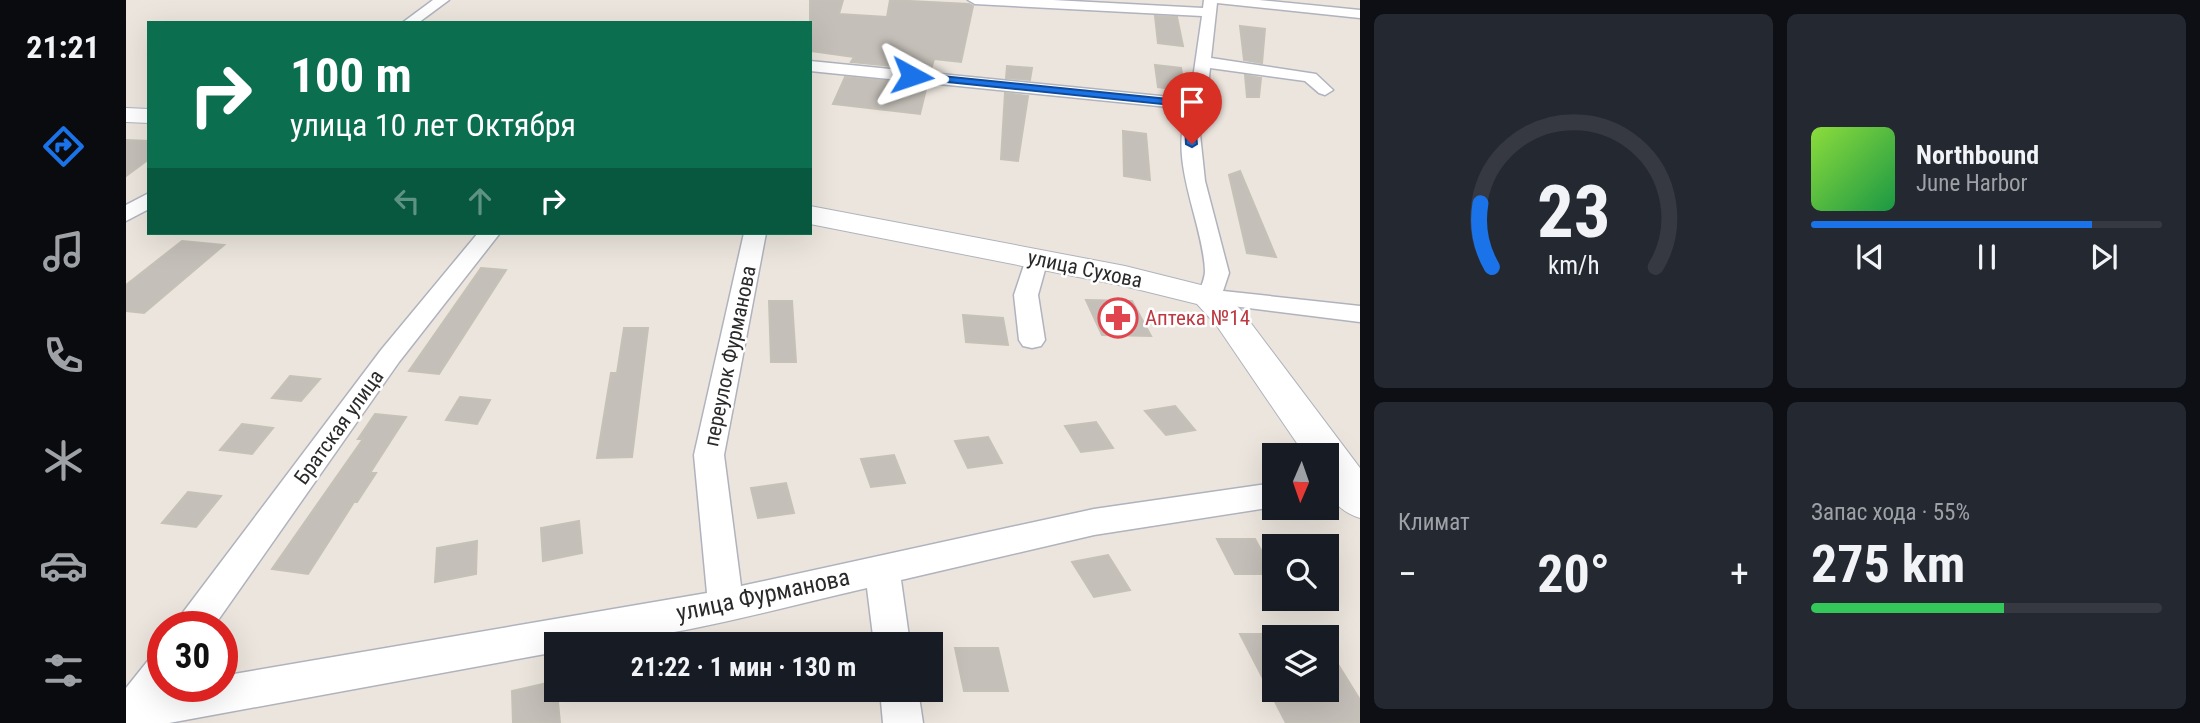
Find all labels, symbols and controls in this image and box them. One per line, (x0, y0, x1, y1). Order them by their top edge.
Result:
text: 21:21 (26, 28, 100, 66)
position arrow (875, 39, 949, 113)
text: 100 m (290, 47, 412, 104)
icon: right (175, 49, 266, 140)
pin (1162, 72, 1222, 144)
icon: arrive (1173, 83, 1211, 121)
text: улица 10 лет Октября (290, 106, 576, 144)
icon: directions (39, 122, 88, 171)
text: Northbound (1916, 140, 2039, 170)
text: 23 (1537, 170, 1610, 256)
text: June Harbor (1916, 170, 2028, 197)
icon: left (388, 182, 426, 220)
icon: ahead (461, 182, 499, 220)
icon: right (534, 182, 572, 220)
icon: music (39, 227, 88, 276)
icon: previous (1851, 238, 1889, 276)
icon: pause (1968, 238, 2006, 276)
icon: next (2085, 238, 2123, 276)
street label: улица Сухова (1026, 245, 1144, 293)
text: km/h (1548, 251, 1599, 280)
street label: переулок Фурманова (699, 264, 761, 448)
pharmacy icon: Аптека №14 (1097, 297, 1139, 339)
place label: Аптека №14 (1145, 306, 1250, 330)
icon: phone (39, 331, 88, 380)
street label: Братская улица (289, 365, 389, 489)
icon: climate (39, 436, 88, 485)
north arrow (1262, 443, 1339, 520)
map controls (1262, 443, 1339, 702)
text: Запас хода · 55% (1811, 499, 1970, 526)
text: Климат (1398, 509, 1470, 536)
button: search (1262, 534, 1339, 611)
text: 275 km (1811, 534, 1965, 595)
icon: car (39, 541, 88, 590)
text: 20° (1537, 544, 1610, 605)
text: − (1398, 552, 1417, 596)
text: + (1730, 552, 1749, 596)
street label: улица Фурманова (674, 563, 852, 627)
speed limit sign: 30 (147, 611, 238, 702)
button: layers (1262, 625, 1339, 702)
icon: filters (39, 646, 88, 695)
text: 21:22 · 1 мин · 130 m (631, 652, 856, 682)

